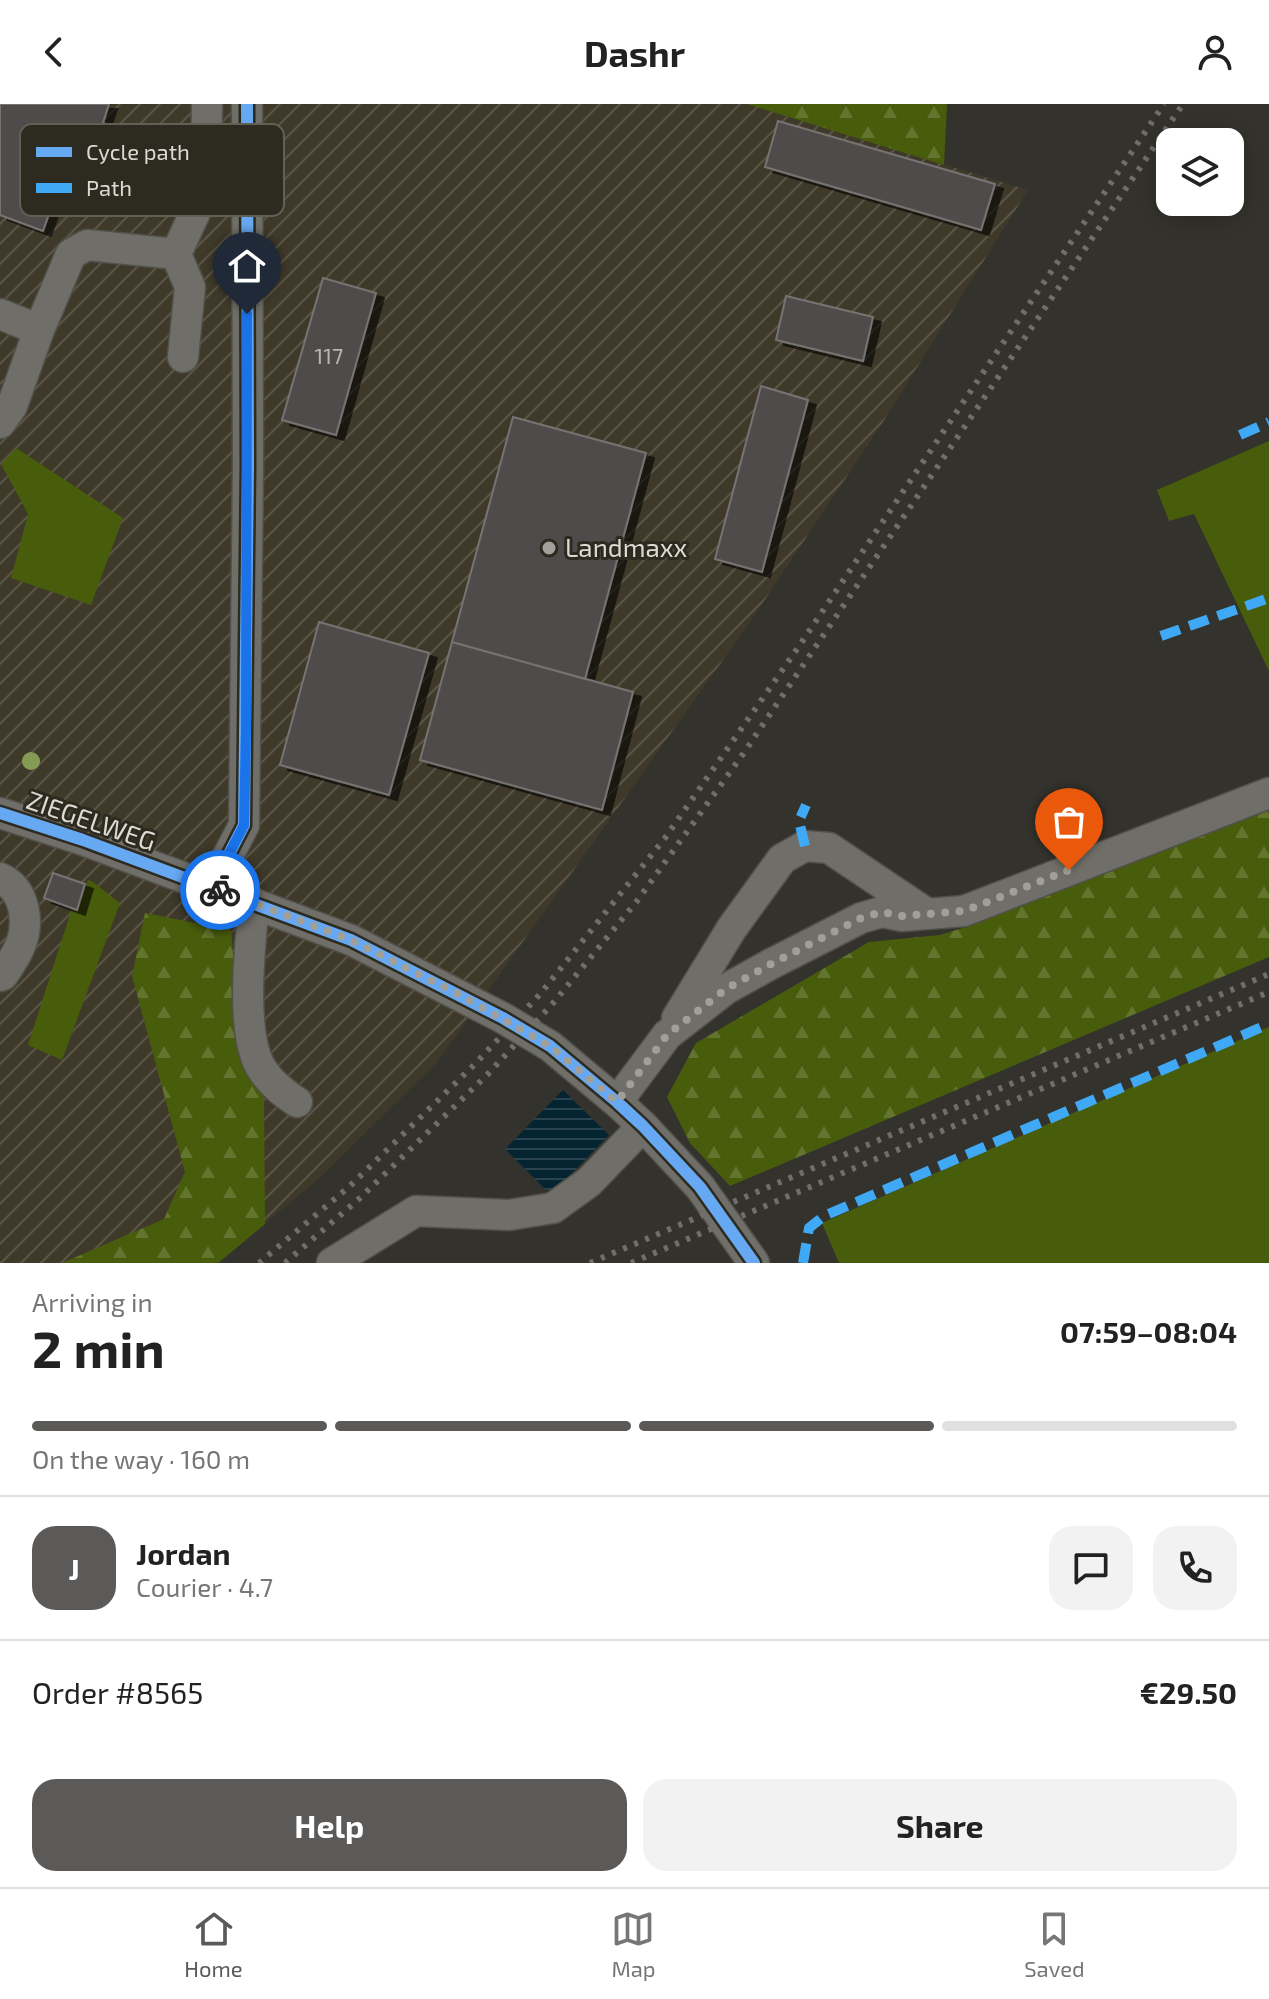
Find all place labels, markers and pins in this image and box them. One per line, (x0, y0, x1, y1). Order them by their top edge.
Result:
pin (213, 232, 281, 314)
place label: Landmaxx (565, 531, 687, 562)
marker: Landmaxx (540, 539, 558, 557)
pin (1035, 788, 1103, 870)

